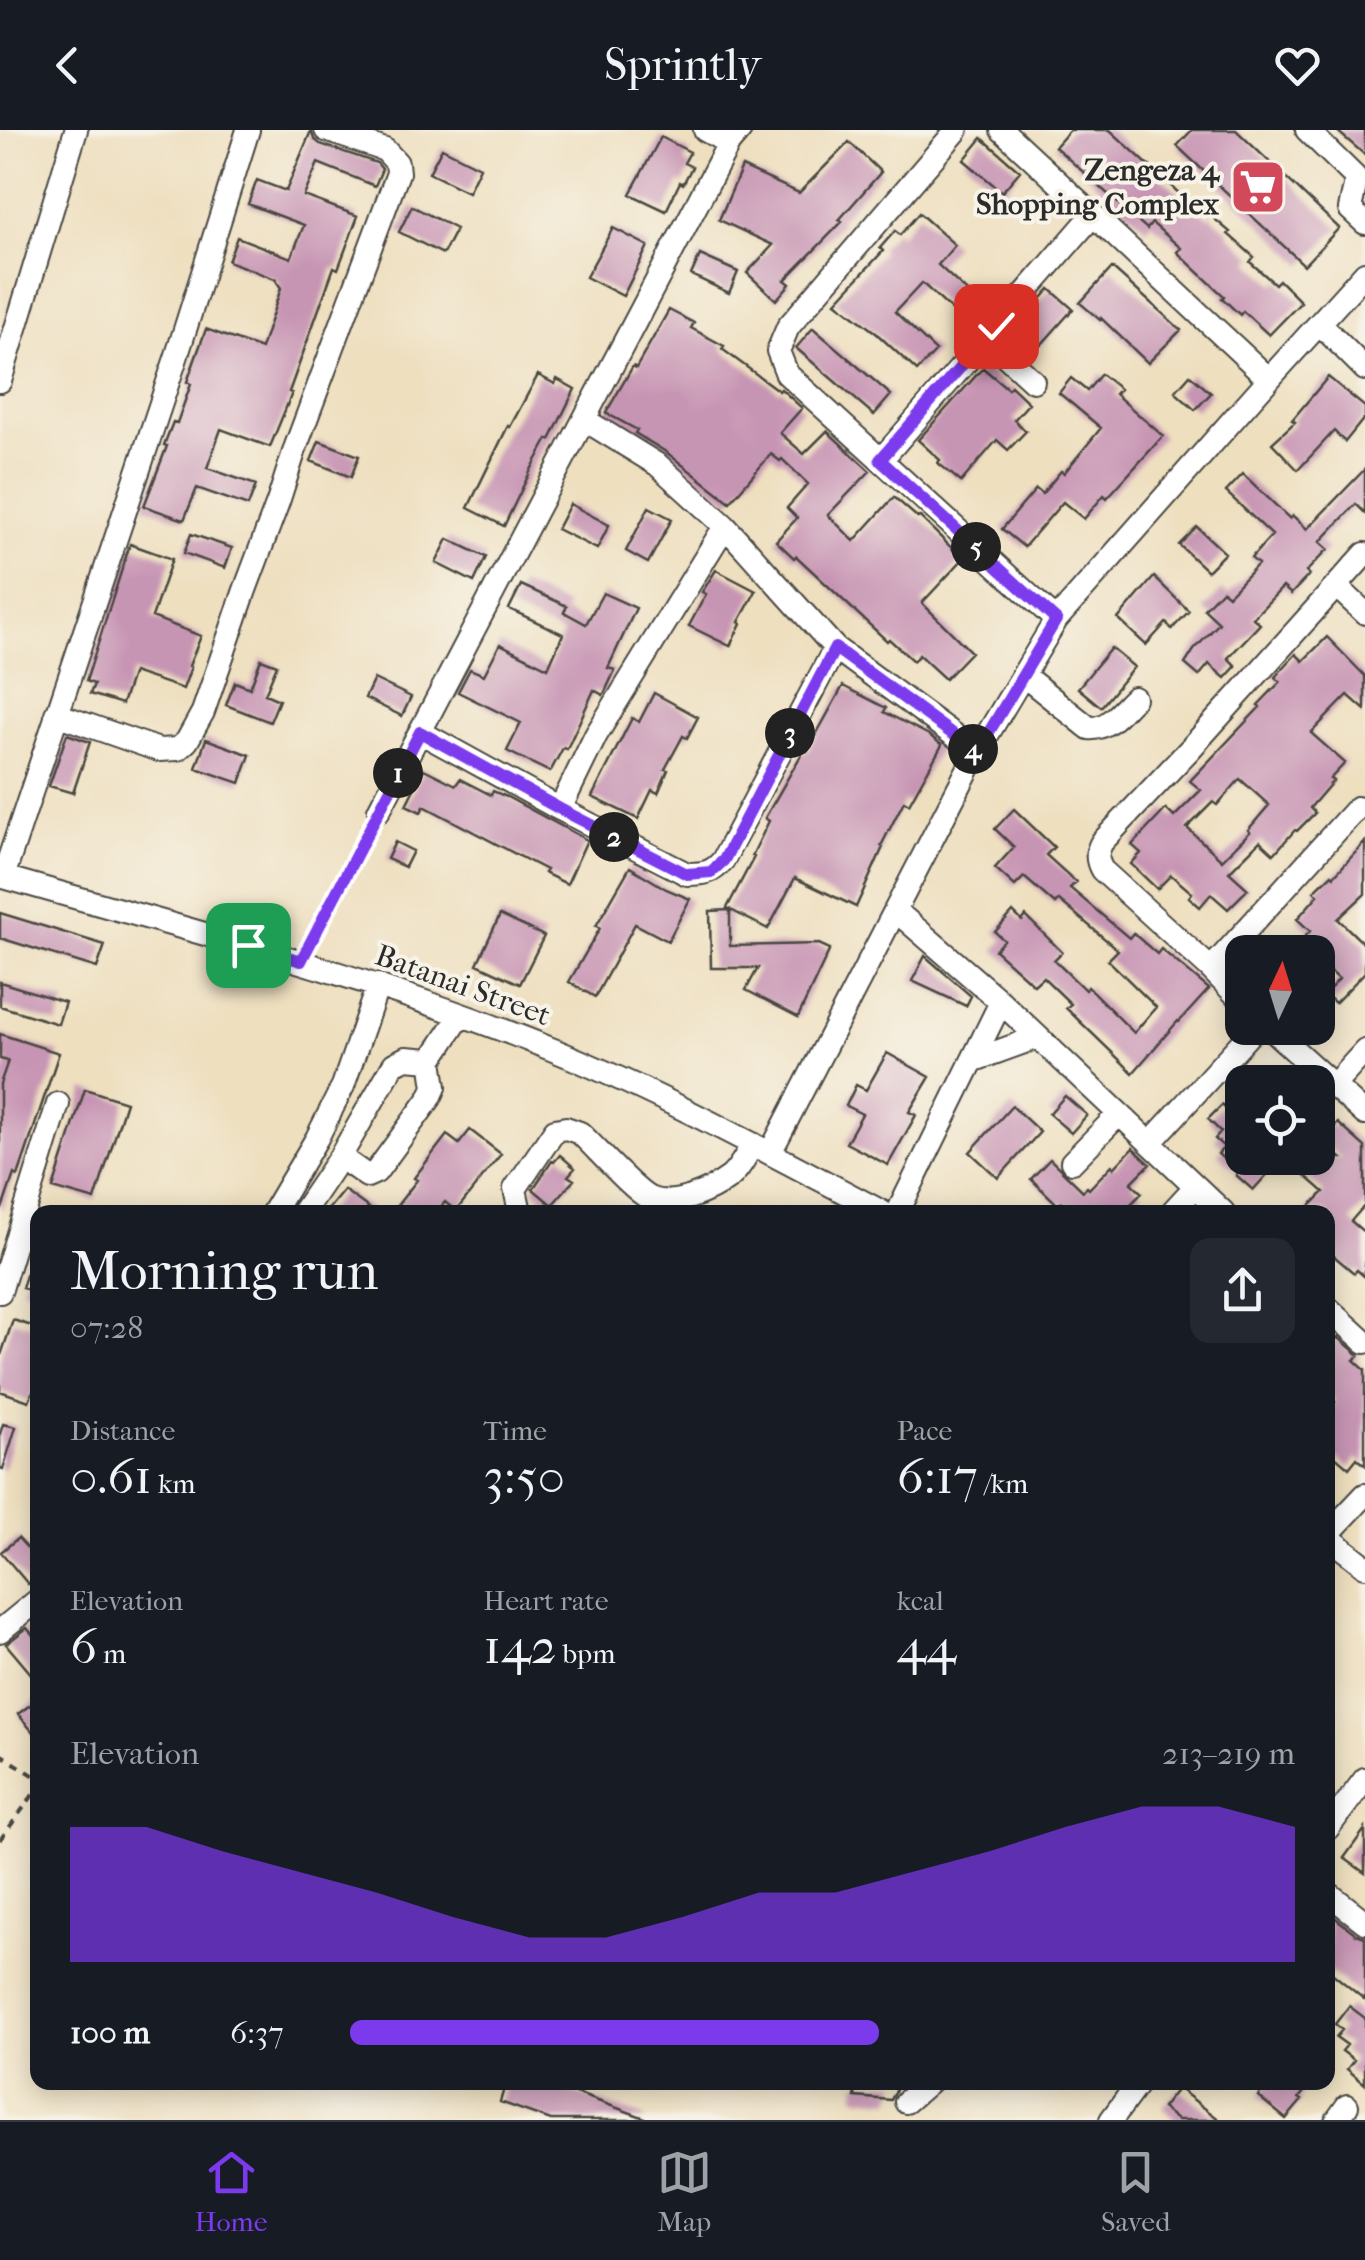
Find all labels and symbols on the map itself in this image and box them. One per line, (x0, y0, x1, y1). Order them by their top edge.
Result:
place label: Zengeza 4 Shopping Complex (976, 153, 1220, 222)
supermarket icon: Zengeza 4 Shopping Complex (1228, 157, 1288, 217)
pin (954, 284, 1039, 369)
pin: 5 (951, 522, 1001, 572)
pin: 3 (765, 708, 815, 758)
pin: 4 (948, 724, 998, 774)
pin: 1 (373, 748, 423, 798)
pin: 2 (589, 812, 639, 862)
pin (206, 903, 291, 988)
north arrow (1225, 935, 1335, 1045)
street label: Batanai Street (371, 938, 555, 1033)

